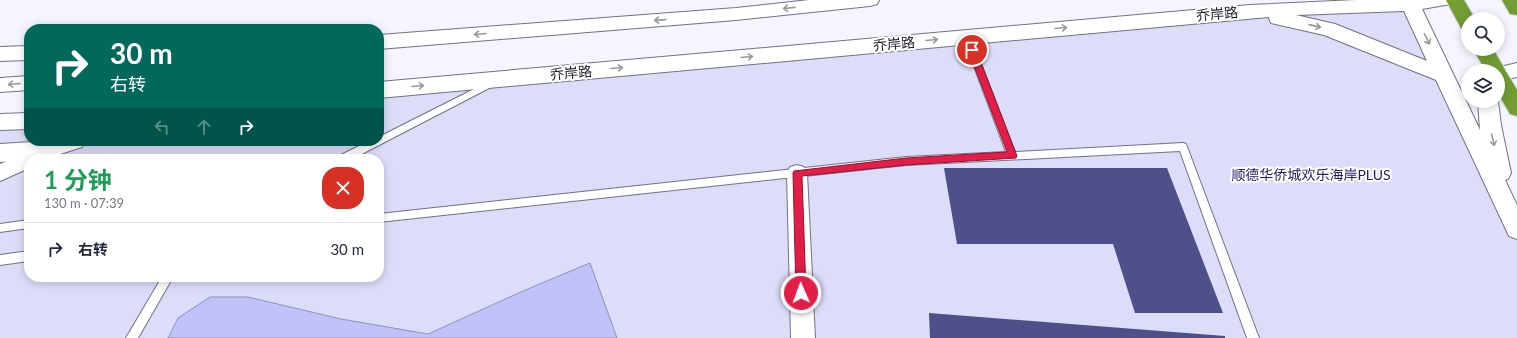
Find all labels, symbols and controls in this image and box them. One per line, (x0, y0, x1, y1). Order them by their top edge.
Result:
street label: 乔岸路 (1195, 3, 1239, 24)
one-way arrow (783, 5, 796, 12)
map controls (1461, 12, 1505, 108)
button: search (1461, 12, 1505, 56)
one-way arrow (654, 16, 667, 23)
one-way arrow (1308, 22, 1321, 30)
one-way arrow (1054, 25, 1067, 32)
one-way arrow (474, 30, 487, 37)
street label: 乔岸路 (872, 33, 916, 54)
pin (955, 33, 989, 67)
one-way arrow (1424, 33, 1431, 45)
text: 30 m (110, 36, 173, 70)
one-way arrow (925, 37, 938, 44)
icon: arrive (961, 39, 983, 61)
icon: right (44, 40, 96, 92)
one-way arrow (740, 53, 753, 60)
street label: 乔岸路 (549, 62, 593, 83)
button: layers (1461, 64, 1505, 108)
one-way arrow (610, 65, 623, 72)
text: 右转 (110, 73, 146, 95)
one-way arrow (8, 80, 21, 88)
one-way arrow (411, 83, 424, 90)
icon: left (151, 116, 173, 138)
icon: ahead (193, 116, 215, 138)
icon: right (235, 116, 257, 138)
one-way arrow (1489, 133, 1497, 146)
text: 1 分钟 (44, 165, 112, 194)
park label: 顺德华侨城欢乐海岸PLUS (1231, 166, 1391, 183)
button: close (322, 167, 364, 209)
text: 130 m · 07:39 (44, 195, 124, 211)
icon: right (44, 238, 66, 260)
text: 右转 (78, 240, 108, 258)
text: 30 m (330, 240, 364, 258)
position arrow (780, 272, 822, 314)

